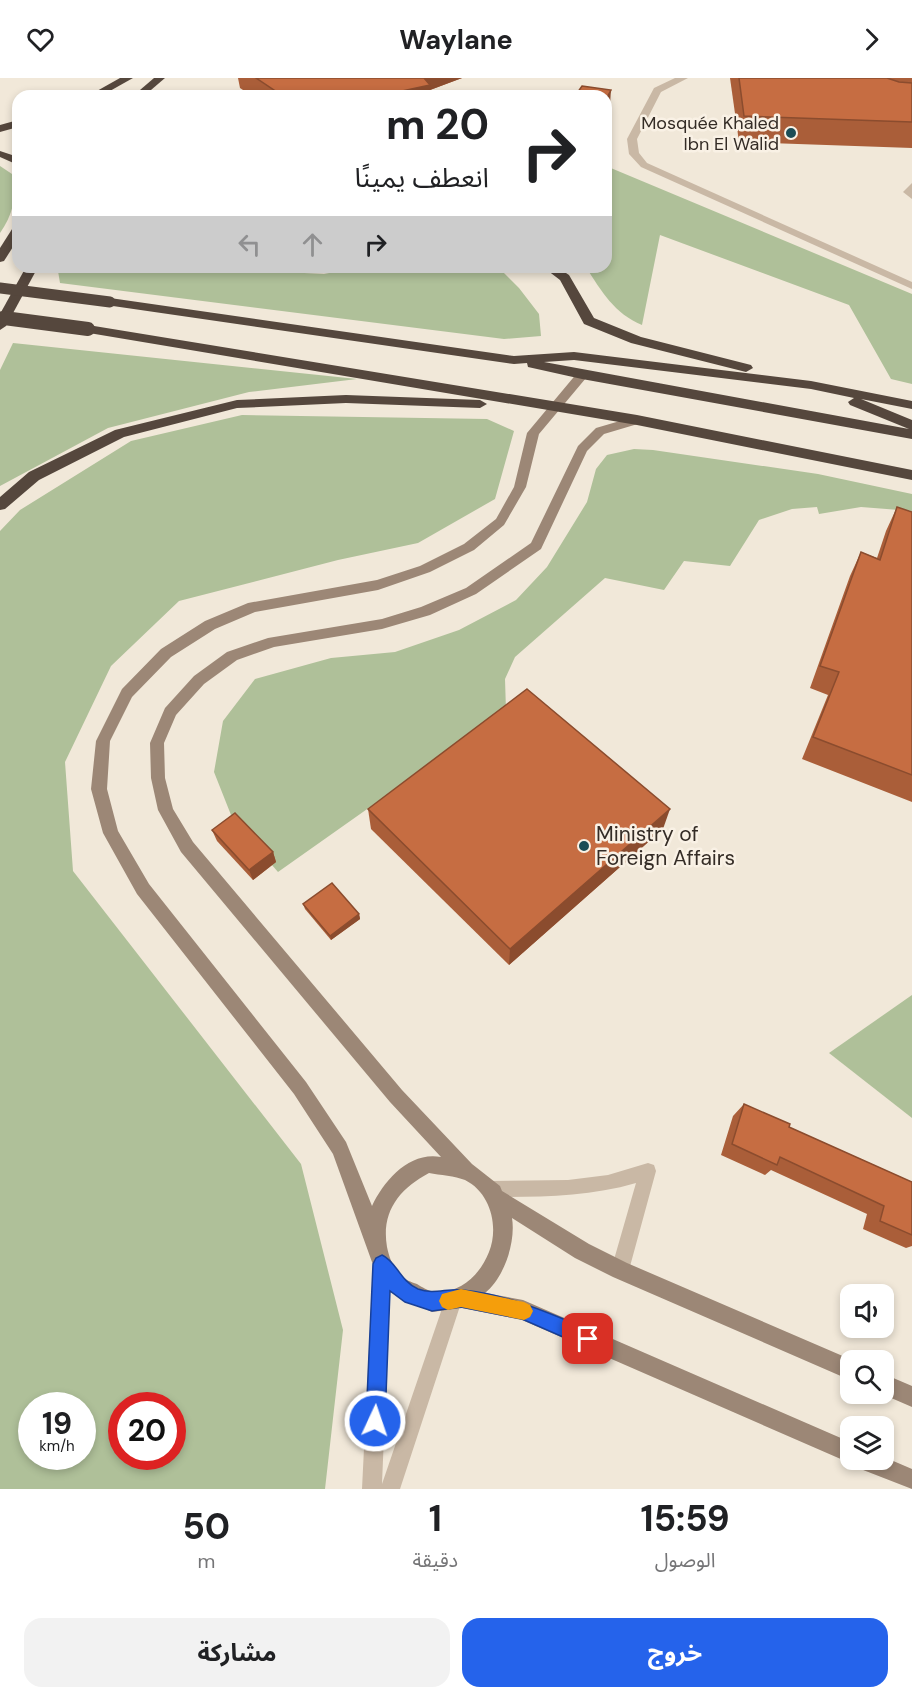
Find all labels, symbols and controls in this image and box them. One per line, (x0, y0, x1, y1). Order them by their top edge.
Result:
text: Waylane (399, 22, 513, 57)
icon: heart (24, 23, 57, 56)
icon: forward (855, 23, 888, 56)
text: 20 m (386, 97, 489, 152)
place label: Mosquée Khaled Ibn El Walid (641, 111, 779, 156)
icon: right (510, 114, 588, 192)
marker: Mosquée Khaled Ibn El Walid (784, 126, 798, 140)
text: انعطف يمينًا (354, 160, 489, 195)
icon: left (233, 228, 266, 261)
icon: ahead (296, 228, 329, 261)
icon: right (359, 228, 392, 261)
place label: Ministry of Foreign Affairs (596, 820, 735, 872)
marker: Ministry of Foreign Affairs (577, 839, 591, 853)
map controls (840, 1284, 894, 1470)
button: sound (840, 1284, 894, 1338)
pin (562, 1313, 613, 1364)
icon: arrive (571, 1322, 604, 1355)
button: search (840, 1350, 894, 1404)
position arrow (343, 1389, 407, 1453)
speed limit sign: 20 (108, 1392, 186, 1470)
text: 19 (42, 1404, 72, 1443)
button: layers (840, 1416, 894, 1470)
text: km/h (39, 1436, 75, 1456)
text: 1 (429, 1495, 442, 1542)
text: 15:59 (641, 1495, 730, 1542)
text: 50 (182, 1503, 230, 1550)
text: دقيقة (413, 1547, 458, 1573)
text: الوصول (655, 1547, 715, 1573)
text: m (197, 1548, 215, 1574)
button: مشاركة (24, 1618, 450, 1687)
button: خروج (462, 1618, 888, 1687)

